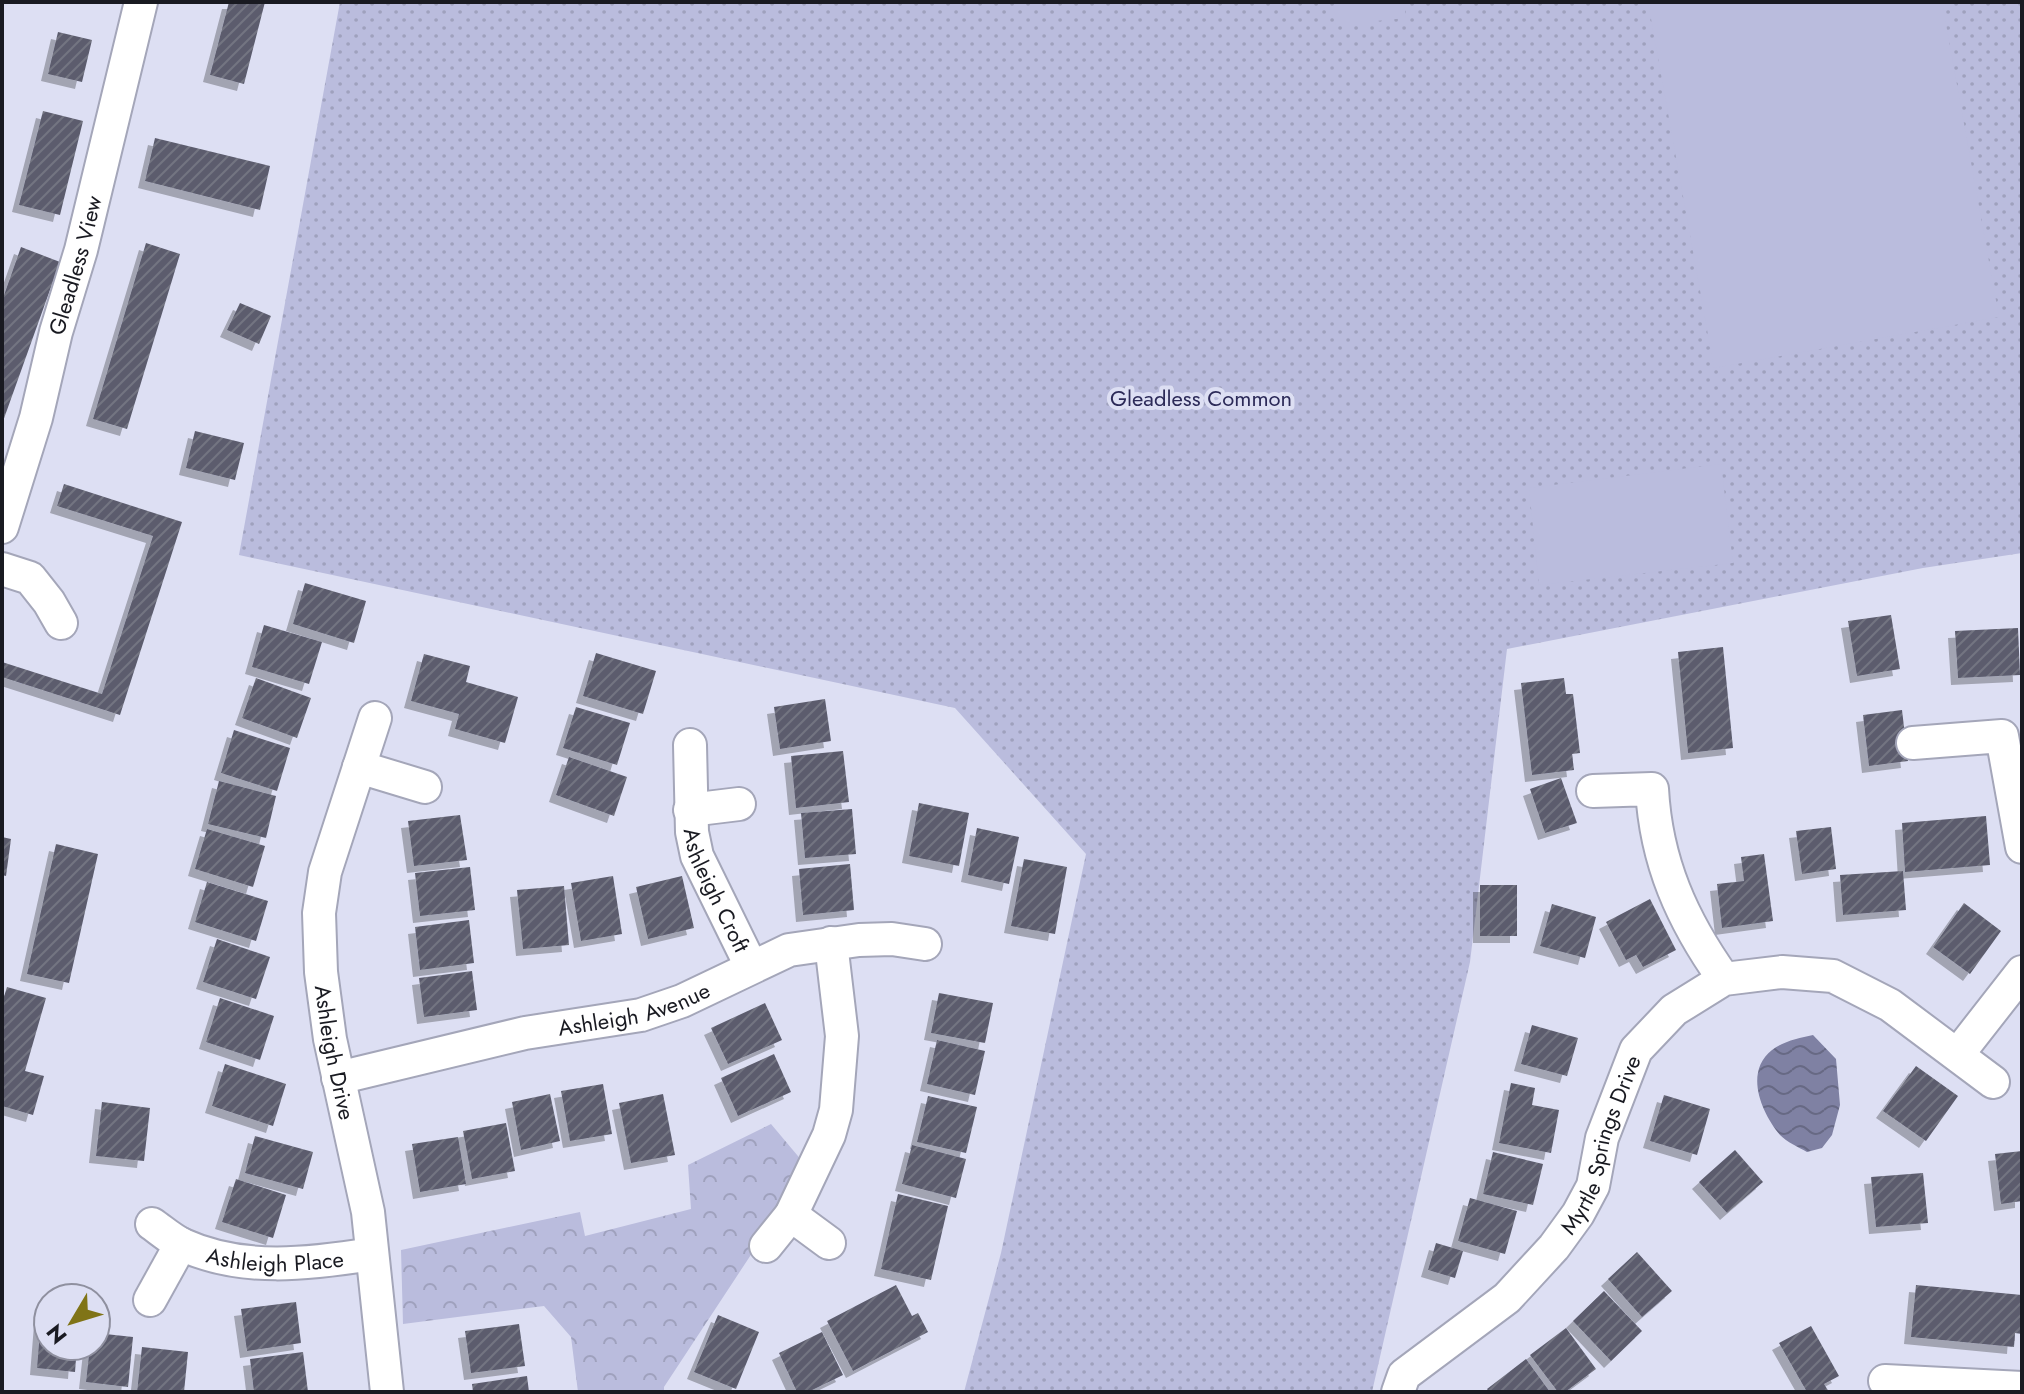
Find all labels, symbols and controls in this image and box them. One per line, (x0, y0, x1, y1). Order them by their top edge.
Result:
street label: Gleadless View (40, 192, 110, 339)
park label: Gleadless Common (1110, 382, 1292, 414)
street label: Ashleigh Croft (676, 825, 758, 958)
street label: Ashleigh Avenue (556, 974, 715, 1044)
street label: Ashleigh Drive (307, 983, 363, 1123)
street label: Myrtle Springs Drive (1552, 1051, 1648, 1241)
street label: Ashleigh Place (203, 1239, 346, 1279)
north arrow (32, 1282, 112, 1362)
text: N (38, 1318, 74, 1351)

